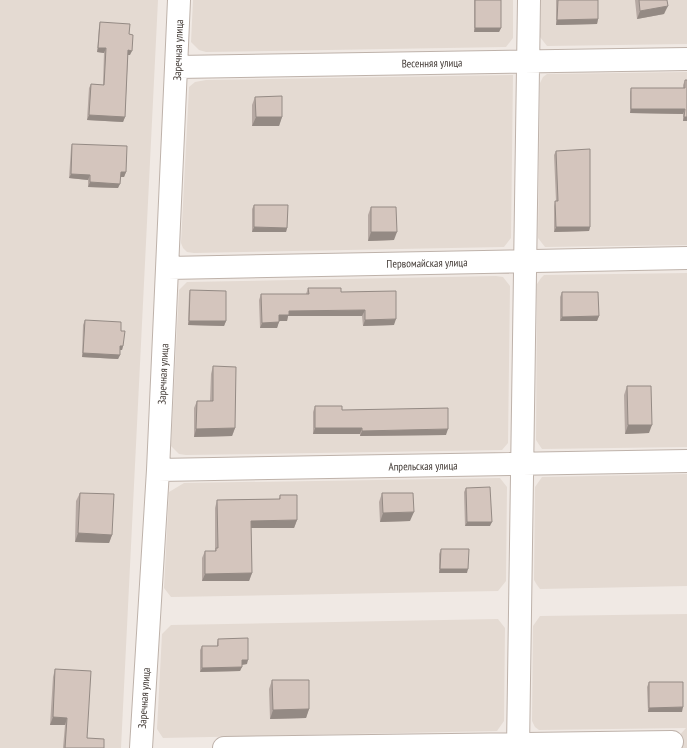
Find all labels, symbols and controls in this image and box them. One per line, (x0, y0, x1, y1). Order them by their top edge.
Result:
street label: Заречная улица (170, 19, 186, 81)
street label: Весенняя улица (401, 55, 463, 71)
street label: Первомайская улица (386, 255, 468, 271)
street label: Заречная улица (154, 343, 172, 405)
street label: Апрельская улица (388, 458, 458, 474)
street label: Заречная улица (135, 667, 153, 729)

